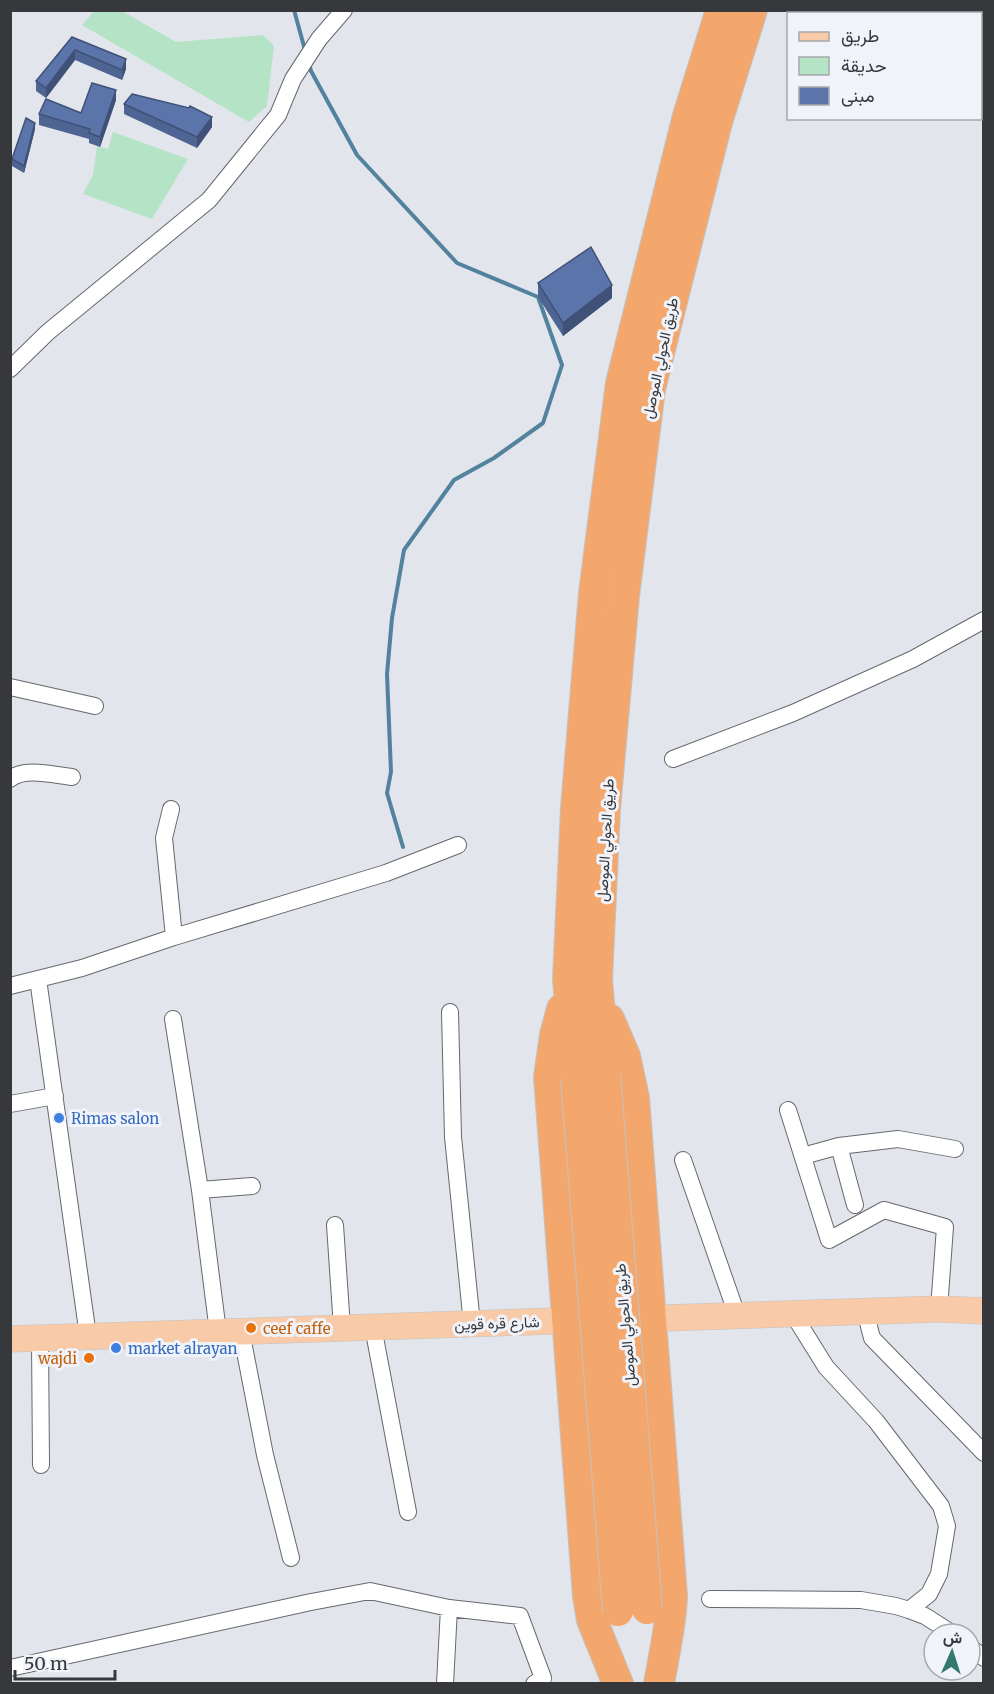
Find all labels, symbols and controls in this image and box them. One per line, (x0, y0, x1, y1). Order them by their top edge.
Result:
legend (787, 12, 982, 120)
text: طريق (841, 24, 879, 47)
text: حديقة (841, 54, 887, 77)
text: مبنى (841, 84, 875, 107)
street label: طريق الحولي الموصل (638, 295, 686, 421)
street label: طريق الحولي الموصل (592, 778, 622, 902)
place label: Rimas salon (71, 1109, 159, 1128)
marker: Rimas salon (52, 1111, 66, 1125)
street label: طريق الحولي الموصل (610, 1262, 644, 1387)
street label: شارع قره قوين (454, 1312, 540, 1336)
place label: ceef caffe (263, 1319, 331, 1338)
marker: ceef caffe (244, 1321, 258, 1335)
place label: market alrayan (128, 1339, 238, 1358)
marker: market alrayan (109, 1341, 123, 1355)
place label: wajdi (37, 1349, 77, 1368)
marker: wajdi (82, 1351, 96, 1365)
north arrow (922, 1622, 982, 1682)
text: ش (943, 1627, 963, 1648)
scale bar (15, 1643, 116, 1681)
text: 50 m (24, 1652, 68, 1675)

